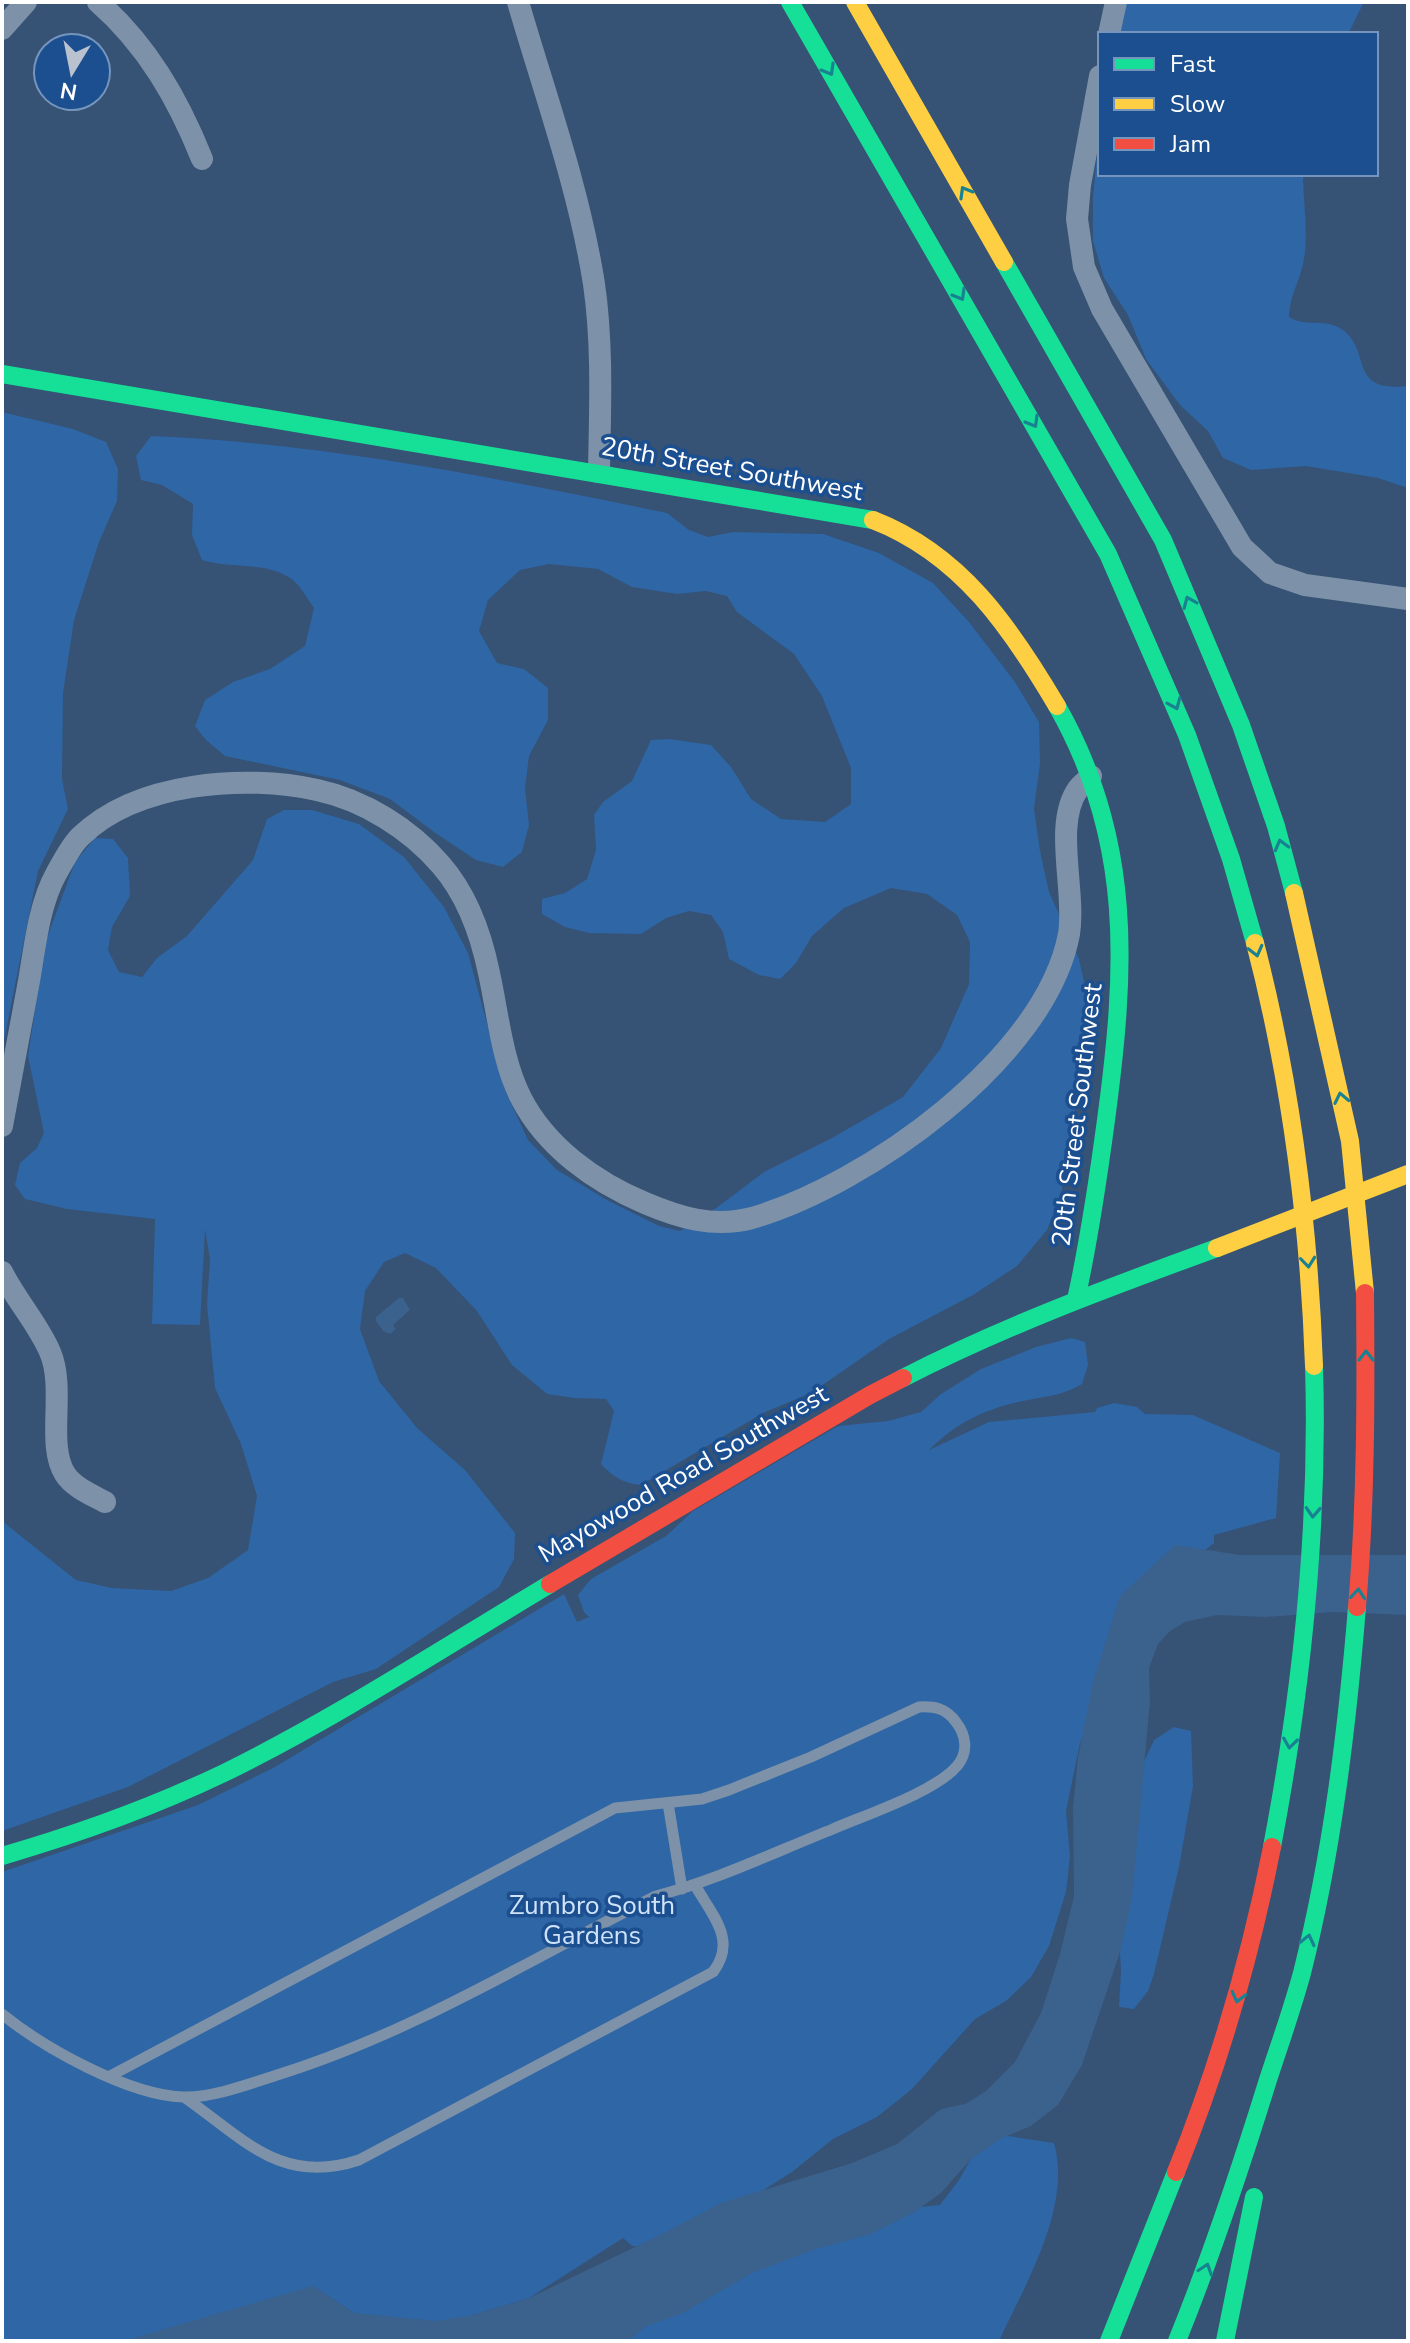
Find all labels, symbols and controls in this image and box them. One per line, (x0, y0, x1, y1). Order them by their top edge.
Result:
north arrow (32, 32, 112, 112)
legend (1098, 32, 1378, 176)
text: Fast (1170, 48, 1216, 80)
one-way arrow (819, 61, 835, 76)
text: N (58, 75, 79, 107)
text: Slow (1170, 88, 1225, 120)
text: Jam (1169, 128, 1211, 160)
one-way arrow (959, 186, 975, 201)
one-way arrow (950, 286, 966, 300)
one-way arrow (1023, 414, 1039, 428)
street label: 20th Street Southwest (598, 429, 866, 509)
one-way arrow (1182, 596, 1199, 610)
one-way arrow (1165, 697, 1182, 711)
one-way arrow (1274, 838, 1290, 852)
one-way arrow (1247, 944, 1264, 957)
street label: 20th Street Southwest (1043, 980, 1111, 1249)
one-way arrow (1333, 1092, 1350, 1105)
one-way arrow (1300, 1256, 1317, 1269)
one-way arrow (1357, 1349, 1375, 1362)
street label: Mayowood Road Southwest (532, 1376, 835, 1571)
one-way arrow (1305, 1506, 1322, 1519)
one-way arrow (1349, 1587, 1366, 1600)
one-way arrow (1282, 1736, 1299, 1750)
park label: Zumbro South Gardens (509, 1888, 675, 1953)
one-way arrow (1299, 1934, 1316, 1948)
one-way arrow (1230, 1990, 1247, 2004)
one-way arrow (1196, 2262, 1212, 2276)

